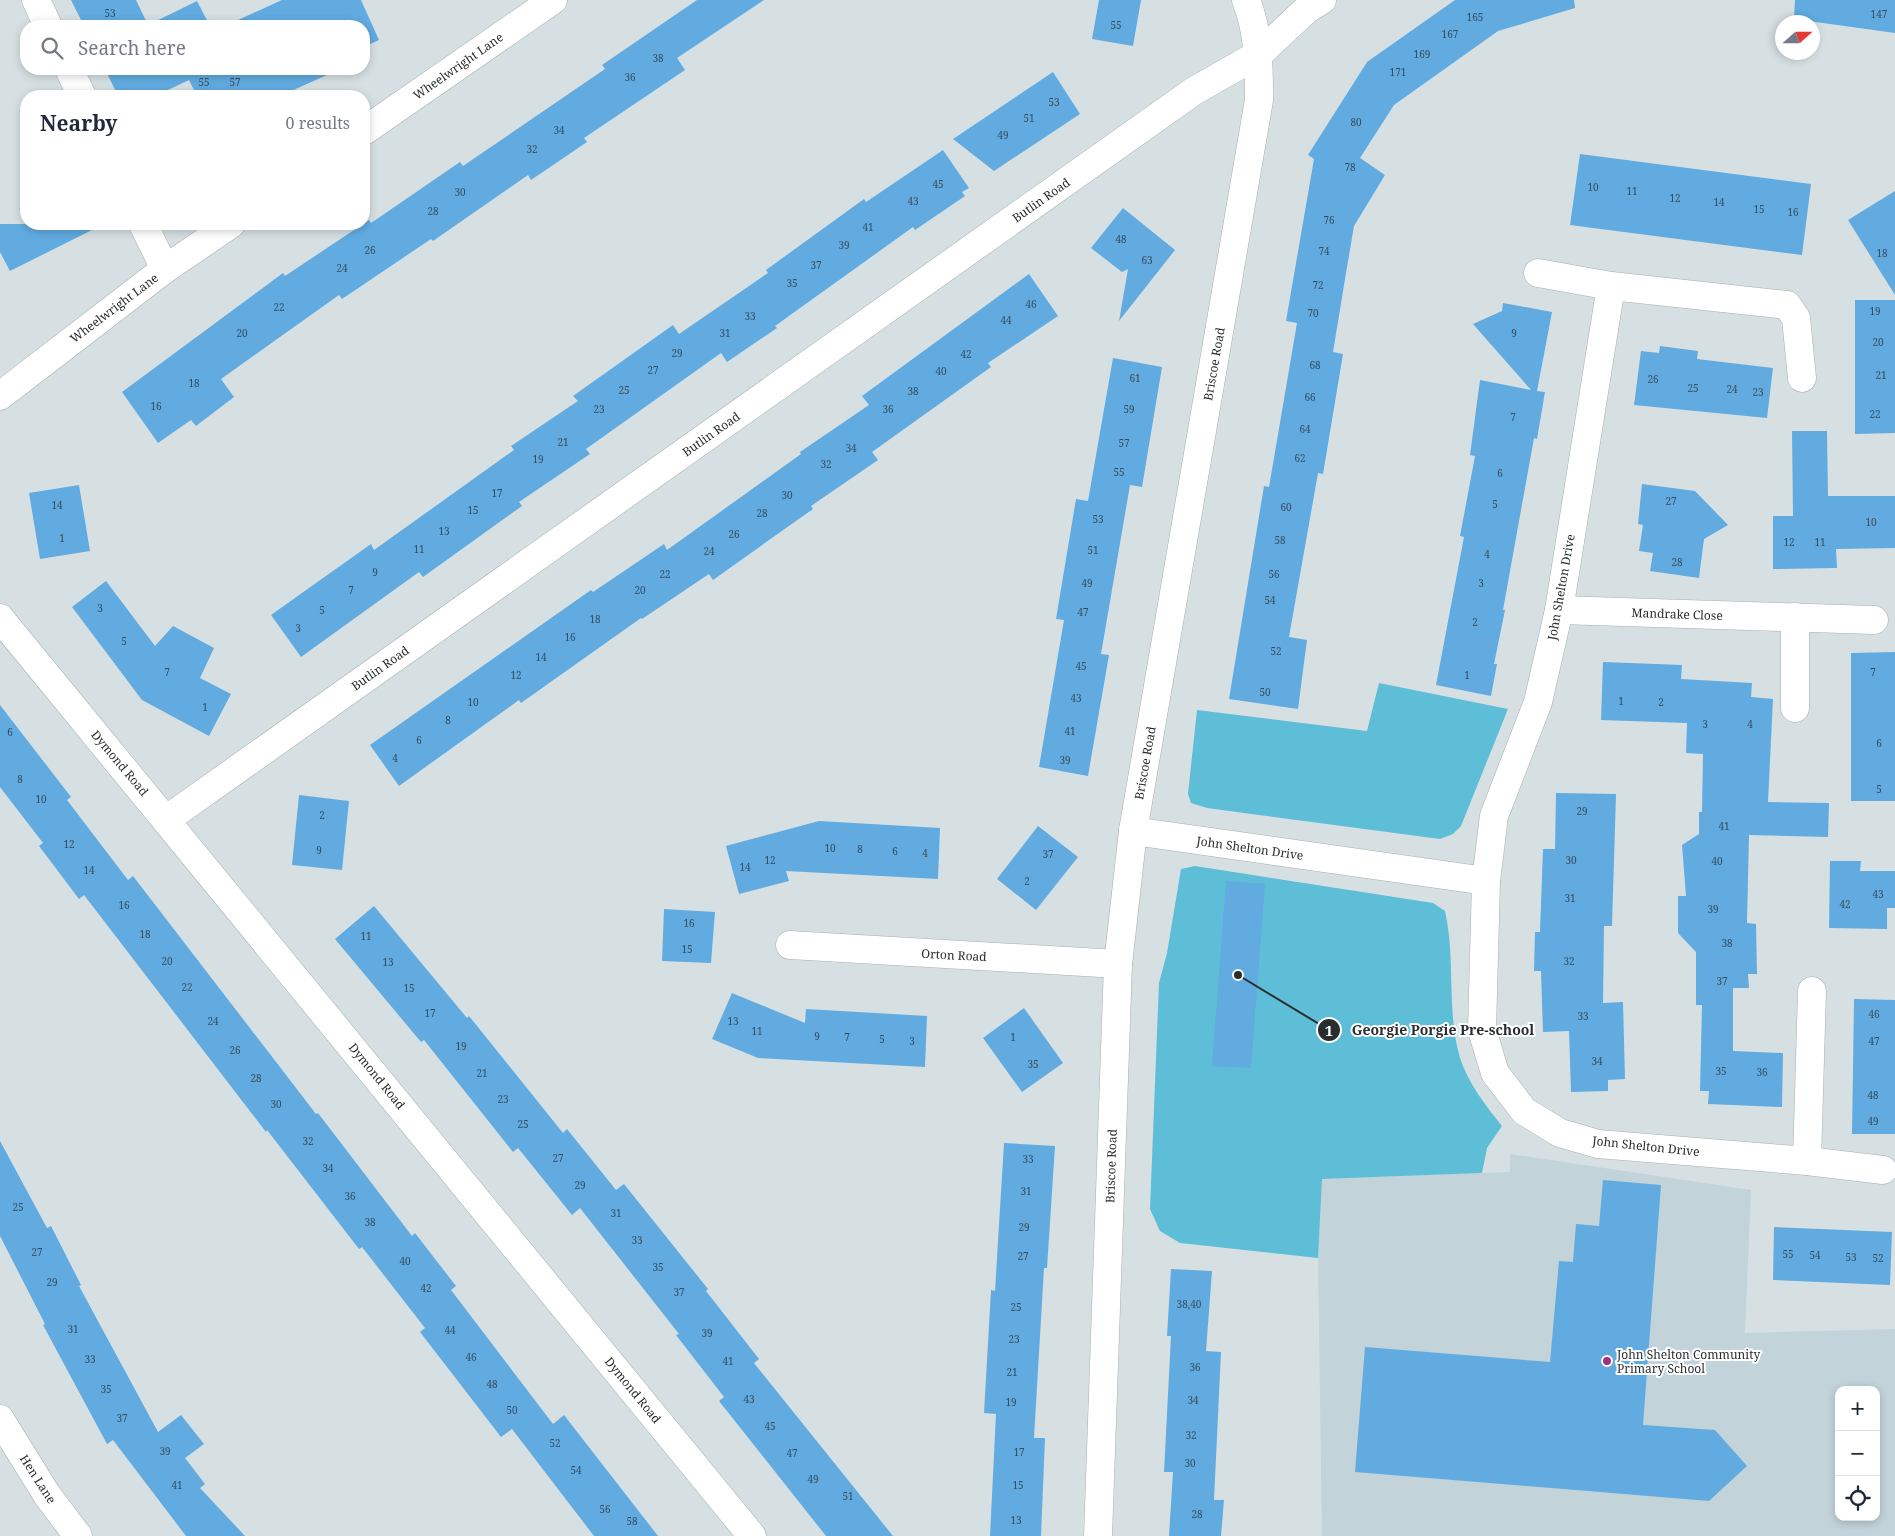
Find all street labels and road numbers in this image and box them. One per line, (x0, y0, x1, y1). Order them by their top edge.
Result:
street label: Wheelwright Lane (410, 29, 506, 103)
street label: Butlin Road (1009, 173, 1074, 226)
street label: Wheelwright Lane (66, 269, 162, 347)
street label: Briscoe Road (1199, 325, 1229, 402)
street label: Butlin Road (679, 407, 744, 460)
street label: John Shelton Drive (1543, 533, 1579, 642)
street label: Mandrake Close (1631, 604, 1723, 624)
street label: Butlin Road (348, 641, 413, 694)
street label: Briscoe Road (1130, 724, 1160, 801)
street label: Dymond Road (87, 727, 153, 800)
street label: John Shelton Drive (1195, 832, 1304, 864)
street label: Orton Road (921, 945, 988, 965)
street label: Dymond Road (345, 1039, 409, 1113)
street label: Briscoe Road (1101, 1128, 1121, 1203)
street label: John Shelton Drive (1591, 1132, 1700, 1160)
street label: Dymond Road (601, 1353, 665, 1427)
street label: Hen Lane (16, 1451, 60, 1507)

